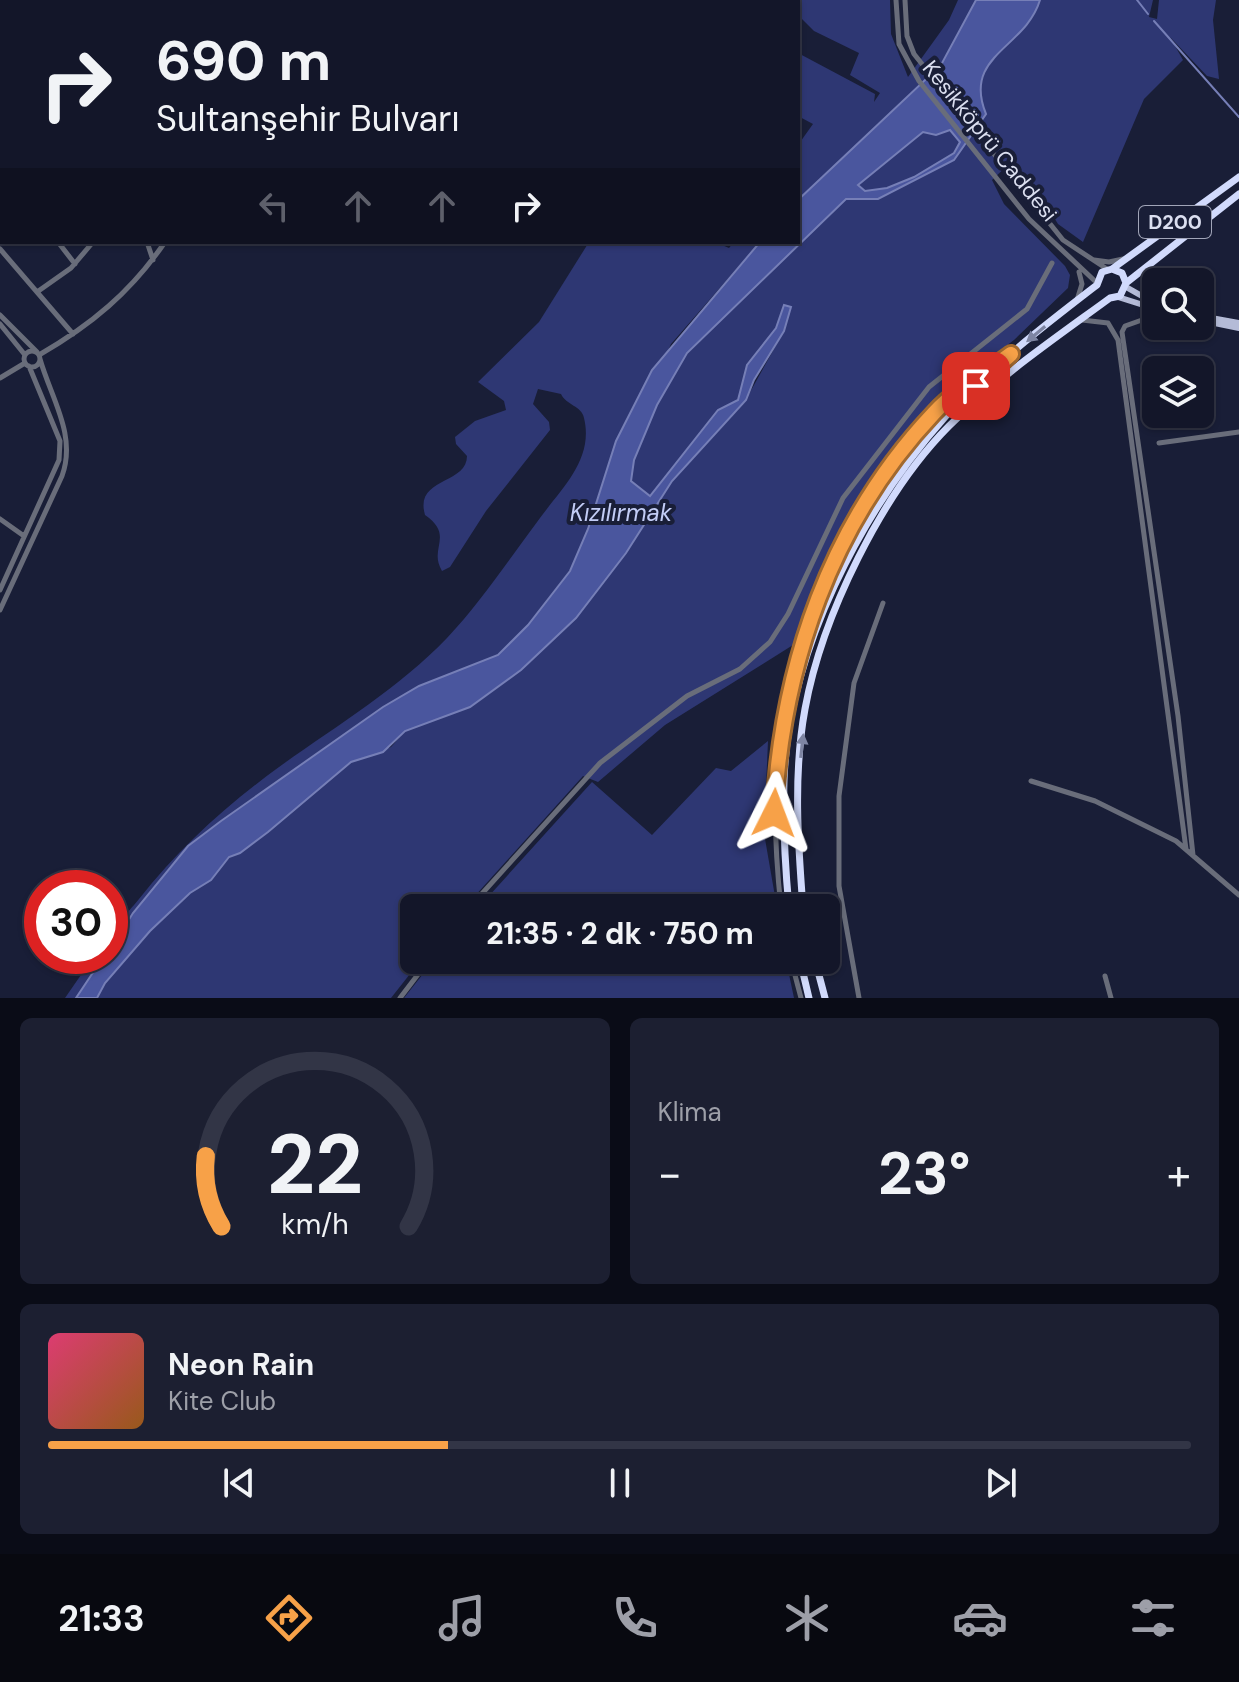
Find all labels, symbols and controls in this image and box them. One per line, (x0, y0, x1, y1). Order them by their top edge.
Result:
text: 690 m (156, 24, 331, 97)
icon: right (24, 32, 128, 136)
street label: Kesikköprü Caddesi (916, 54, 1064, 228)
text: Sultanşehir Bulvarı (156, 95, 459, 142)
icon: left (252, 184, 296, 228)
icon: ahead (336, 184, 380, 228)
icon: ahead (420, 184, 464, 228)
icon: right (504, 184, 548, 228)
road number: D200 (1139, 206, 1211, 238)
map controls (1142, 268, 1214, 428)
button: search (1142, 268, 1214, 340)
one-way arrow (1026, 325, 1046, 342)
pin (942, 352, 1010, 420)
button: layers (1142, 356, 1214, 428)
icon: arrive (954, 364, 998, 408)
water label: Kızılırmak (570, 497, 673, 528)
one-way arrow (795, 733, 808, 758)
position arrow (732, 771, 816, 855)
speed limit sign: 30 (24, 870, 128, 974)
text: 21:35 · 2 dk · 750 m (486, 914, 754, 953)
text: Klima (658, 1095, 722, 1129)
text: 22 (267, 1110, 363, 1219)
text: 23° (878, 1134, 971, 1213)
text: − (658, 1145, 682, 1203)
text: + (1167, 1145, 1191, 1203)
text: km/h (281, 1206, 349, 1243)
text: Neon Rain (168, 1345, 314, 1384)
text: Kite Club (168, 1384, 276, 1418)
icon: previous (217, 1461, 261, 1505)
icon: pause (598, 1461, 642, 1505)
icon: next (979, 1461, 1023, 1505)
icon: directions (261, 1590, 317, 1646)
icon: music (434, 1590, 490, 1646)
icon: phone (607, 1590, 663, 1646)
icon: climate (779, 1590, 835, 1646)
icon: car (952, 1590, 1008, 1646)
icon: filters (1125, 1590, 1181, 1646)
text: 21:33 (58, 1595, 145, 1642)

